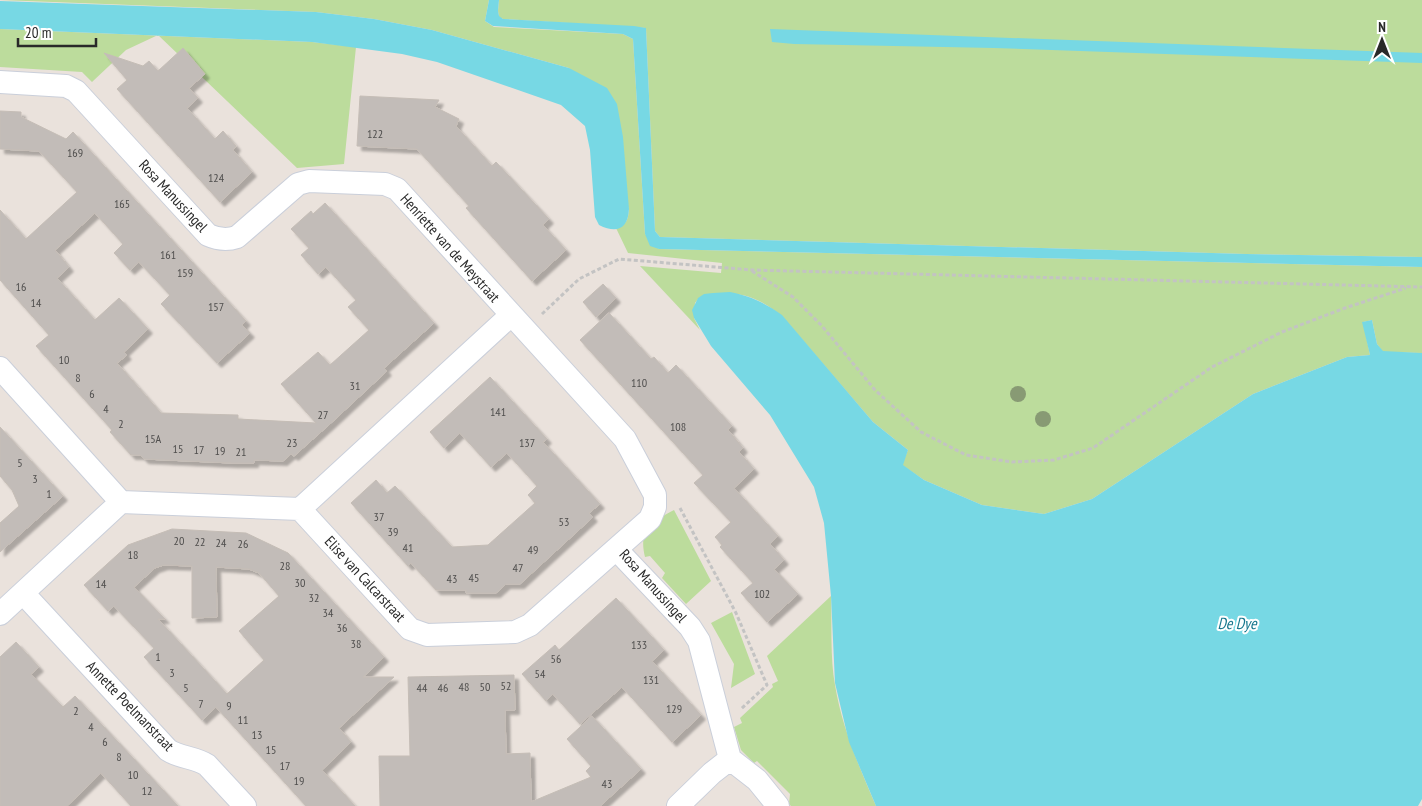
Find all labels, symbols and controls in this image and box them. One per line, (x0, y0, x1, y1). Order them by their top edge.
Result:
scale bar (18, 15, 95, 47)
north arrow (1357, 15, 1407, 65)
text: N (1378, 18, 1386, 36)
text: 20 m (25, 23, 51, 42)
house number: 122 (367, 126, 383, 141)
house number: 169 (67, 145, 83, 160)
street label: Rosa Manussingel (135, 155, 212, 236)
house number: 124 (208, 170, 225, 185)
street label: Henriette van de Meystraat (397, 189, 504, 306)
house number: 165 (114, 196, 130, 211)
house number: 161 (160, 247, 176, 262)
house number: 159 (177, 265, 193, 280)
house number: 16 (16, 279, 26, 294)
house number: 14 (31, 295, 42, 310)
house number: 157 (208, 299, 224, 314)
house number: 10 (59, 352, 69, 367)
house number: 8 (75, 370, 81, 385)
house number: 110 (631, 375, 647, 390)
house number: 31 (350, 378, 360, 393)
house number: 6 (89, 386, 95, 401)
house number: 4 (103, 401, 109, 416)
house number: 141 (490, 404, 506, 419)
house number: 27 (318, 407, 328, 422)
house number: 2 (118, 416, 124, 431)
house number: 108 (670, 419, 686, 434)
house number: 15A (145, 431, 162, 446)
house number: 23 (287, 435, 297, 450)
house number: 137 (519, 435, 535, 450)
house number: 15 (173, 441, 183, 456)
house number: 17 (194, 442, 204, 457)
house number: 19 (215, 443, 225, 458)
house number: 21 (236, 444, 246, 459)
house number: 5 (17, 455, 23, 470)
house number: 3 (32, 471, 38, 486)
house number: 1 (46, 486, 52, 501)
house number: 37 (374, 509, 384, 524)
house number: 53 (559, 514, 569, 529)
house number: 39 (388, 524, 398, 539)
street label: Elise van Calcarstraat (321, 532, 410, 625)
house number: 20 (174, 533, 184, 548)
house number: 22 (195, 534, 205, 549)
house number: 24 (216, 535, 227, 550)
house number: 26 (238, 536, 248, 551)
house number: 41 (403, 540, 413, 555)
house number: 49 (528, 542, 538, 557)
street label: Rosa Manussingel (615, 545, 692, 627)
house number: 18 (128, 547, 138, 562)
house number: 28 (280, 558, 290, 573)
house number: 47 (513, 560, 523, 575)
house number: 45 (469, 570, 479, 585)
house number: 43 (447, 571, 457, 586)
house number: 30 (295, 575, 305, 590)
house number: 14 (96, 576, 107, 591)
house number: 102 (754, 586, 770, 601)
house number: 32 (309, 590, 319, 605)
house number: 34 (323, 605, 334, 620)
water label: De Dye (1217, 613, 1258, 633)
house number: 36 (337, 620, 347, 635)
house number: 38 (351, 636, 361, 651)
house number: 133 (631, 637, 647, 652)
house number: 1 (155, 649, 161, 664)
house number: 56 (551, 651, 561, 666)
street label: Annette Poelmanstraat (82, 657, 178, 755)
house number: 3 (169, 665, 175, 680)
house number: 54 (535, 666, 546, 681)
house number: 131 (643, 672, 659, 687)
house number: 52 (501, 678, 511, 693)
house number: 48 (459, 679, 469, 694)
house number: 50 (480, 679, 490, 694)
house number: 5 (183, 680, 189, 695)
house number: 44 (417, 680, 428, 695)
house number: 46 (438, 680, 448, 695)
house number: 7 (198, 696, 204, 711)
house number: 9 (226, 698, 232, 713)
house number: 129 (666, 701, 682, 716)
house number: 2 (73, 703, 79, 718)
house number: 11 (238, 712, 248, 727)
house number: 4 (88, 719, 94, 734)
house number: 13 (252, 727, 262, 742)
house number: 6 (102, 734, 108, 749)
house number: 15 (266, 742, 276, 757)
house number: 8 (116, 749, 122, 764)
house number: 17 (280, 758, 290, 773)
house number: 10 (128, 767, 138, 782)
house number: 19 (294, 773, 304, 788)
house number: 43 (602, 776, 612, 791)
house number: 12 (142, 783, 152, 798)

